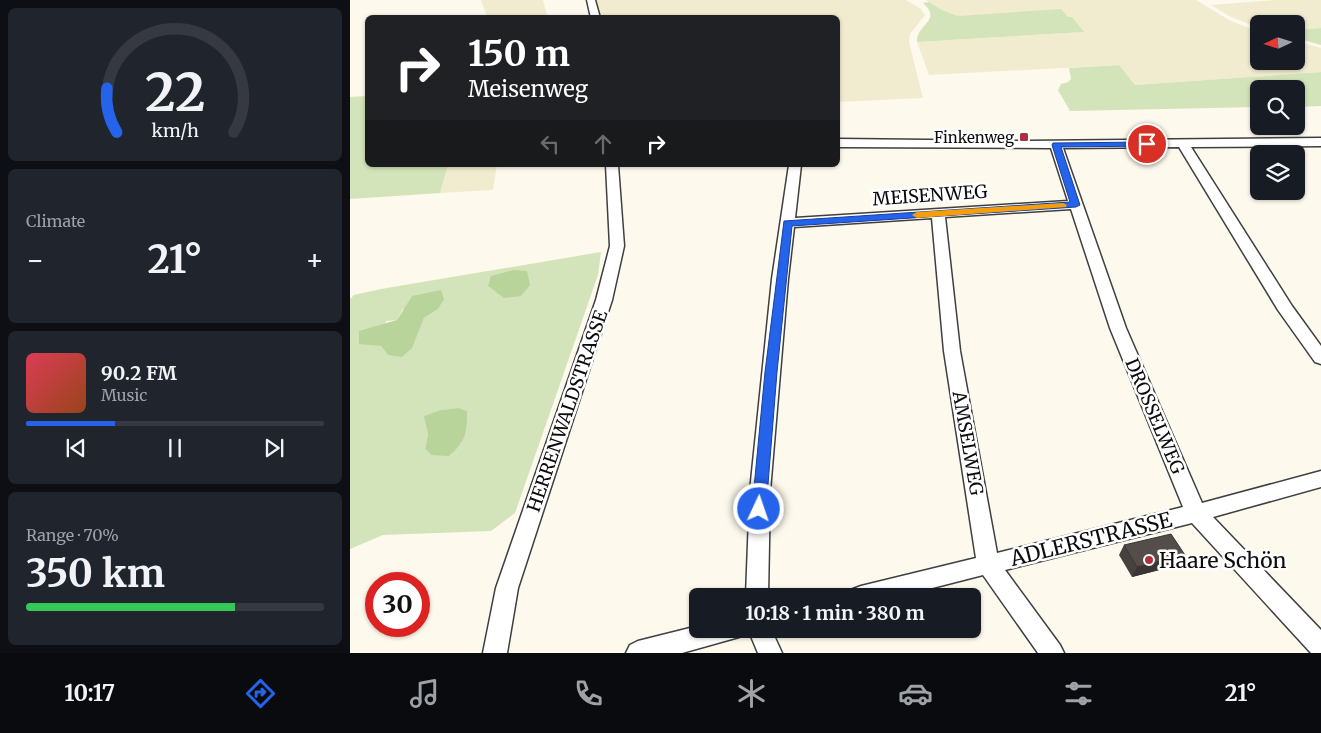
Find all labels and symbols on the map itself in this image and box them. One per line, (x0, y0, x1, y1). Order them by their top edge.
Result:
north arrow (1250, 15, 1305, 70)
pin (1126, 123, 1168, 165)
place label: Finkenweg (934, 128, 1014, 147)
marker: Finkenweg (1018, 131, 1030, 143)
street label: MEISENWEG (872, 180, 988, 210)
street label: HERRENWALDSTRASSE (522, 307, 613, 515)
street label: DROSSELWEG (1120, 355, 1190, 477)
street label: AMSELWEG (947, 388, 988, 497)
position arrow (732, 482, 784, 534)
street label: ADLERSTRASSE (1006, 506, 1175, 572)
place label: Haare Schön (1159, 547, 1286, 574)
marker: Haare Schön (1143, 554, 1155, 566)
speed limit sign: 30 (365, 572, 430, 637)

